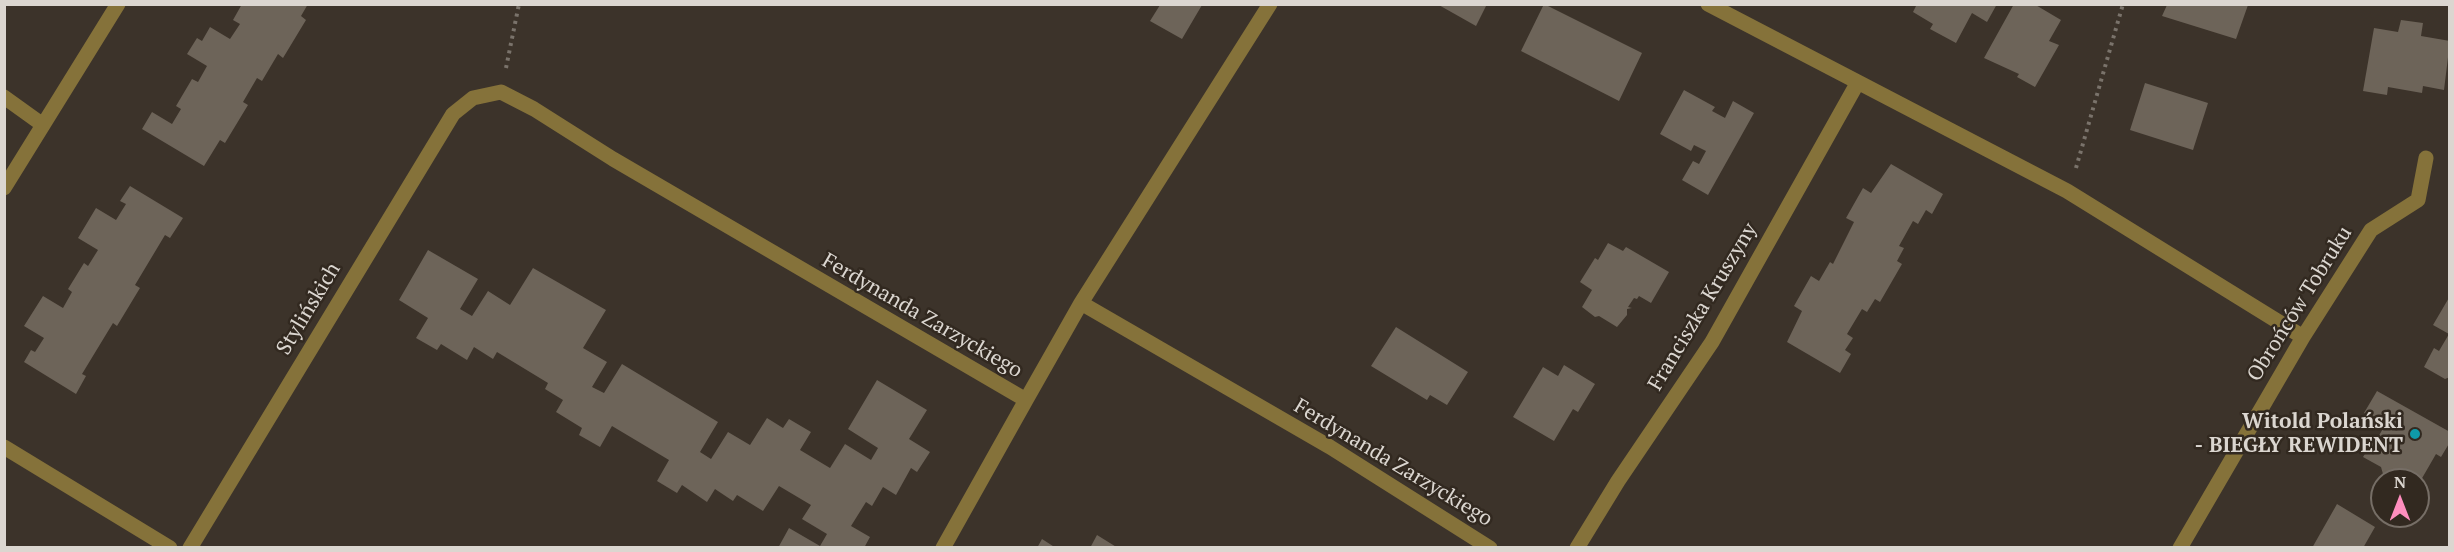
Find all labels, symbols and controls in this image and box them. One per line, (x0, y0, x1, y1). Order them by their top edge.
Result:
street label: Franciszka Kruszyny (1643, 219, 1763, 395)
street label: Obrońców Tobruku (2242, 222, 2358, 386)
street label: Ferdynanda Zarzyckiego (817, 248, 1027, 384)
street label: Stylińskich (272, 258, 346, 360)
street label: Ferdynanda Zarzyckiego (1289, 394, 1497, 532)
place label: Witold Polański - BIEGŁY REWIDENT (2195, 409, 2403, 459)
marker: Witold Polański - BIEGŁY REWIDENT (2408, 427, 2422, 441)
north arrow (2370, 468, 2430, 528)
text: N (2394, 471, 2406, 493)

